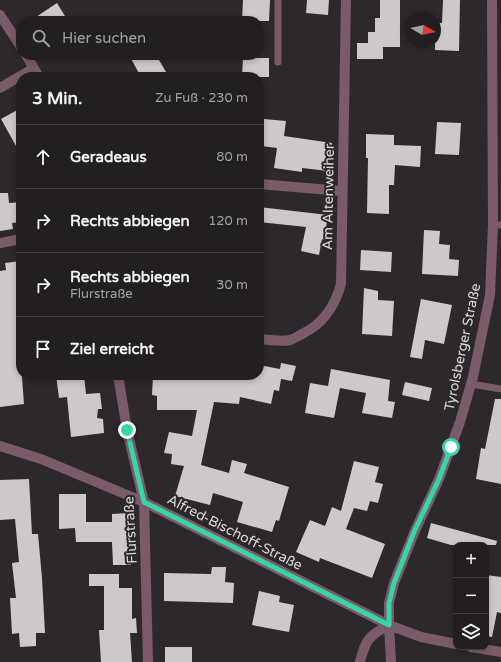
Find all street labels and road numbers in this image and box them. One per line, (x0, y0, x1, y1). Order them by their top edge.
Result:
street label: Am Altenweiher (319, 143, 338, 250)
street label: Tyrolsberger Straße (441, 282, 484, 412)
street label: Alfred-Bischoff-Straße (164, 491, 305, 574)
street label: Flurstraße (120, 496, 141, 564)

